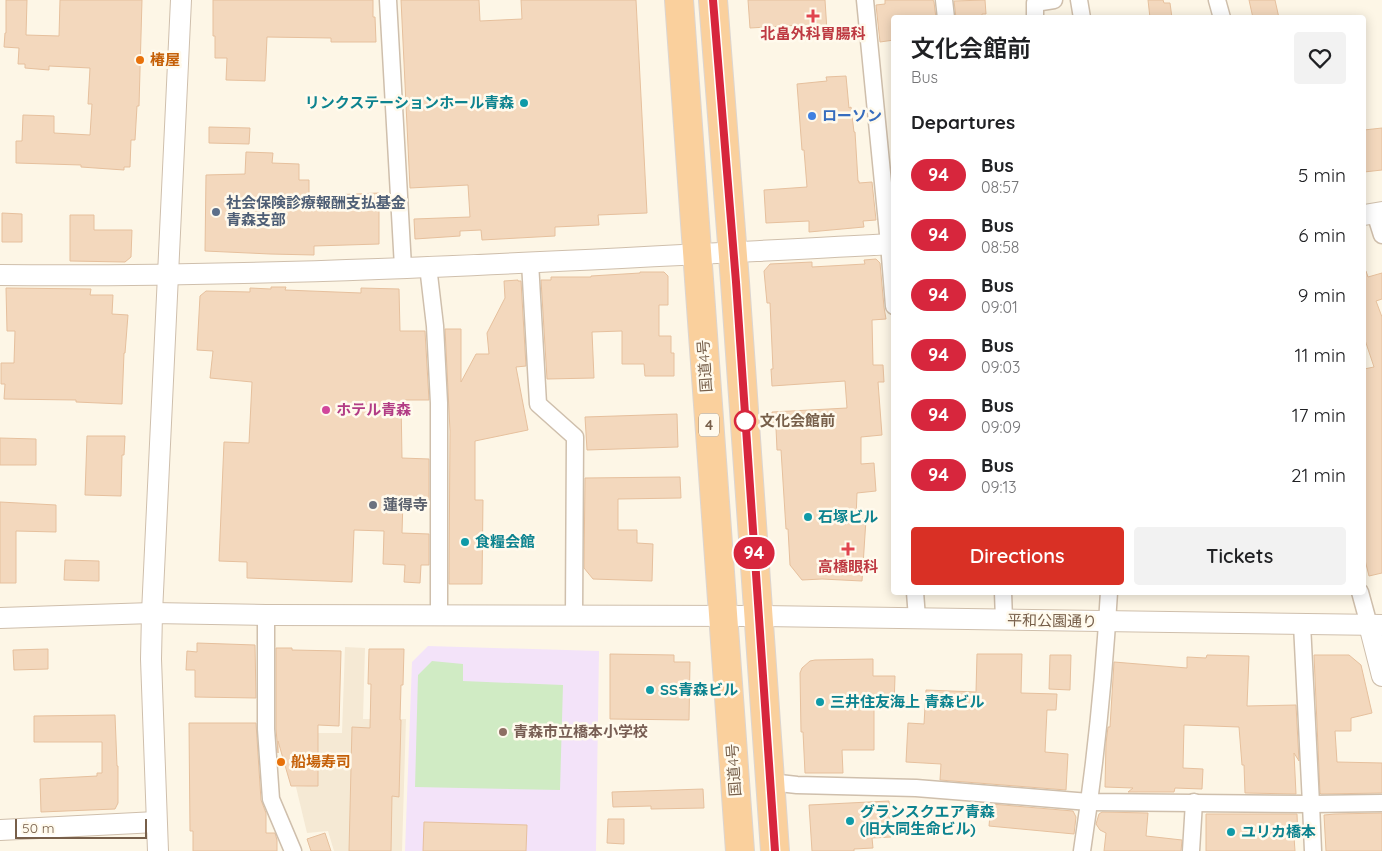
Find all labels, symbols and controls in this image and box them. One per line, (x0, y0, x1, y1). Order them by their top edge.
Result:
marker: 北畠外科胃腸科 (806, 9, 820, 23)
place label: 北畠外科胃腸科 (760, 24, 866, 43)
button: heart (1294, 32, 1346, 84)
text: 文化会館前 (911, 33, 1031, 63)
place label: 椿屋 (150, 50, 180, 69)
marker: 椿屋 (134, 54, 146, 66)
text: Bus (911, 67, 938, 87)
place label: リンクステーションホール青森 (305, 93, 514, 112)
marker: リンクステーションホール青森 (518, 97, 530, 109)
place label: ローソン (822, 106, 882, 125)
marker: ローソン (806, 110, 818, 122)
text: Departures (911, 110, 1015, 134)
text: Bus (981, 153, 1014, 177)
text: 94 (928, 163, 949, 186)
text: 5 min (1298, 163, 1346, 187)
text: 08:57 (981, 177, 1019, 197)
place label: 社会保険診療報酬支払基金 青森支部 (226, 193, 406, 229)
marker: 社会保険診療報酬支払基金 青森支部 (210, 206, 222, 218)
text: Bus (981, 213, 1014, 237)
text: 94 (928, 223, 949, 246)
text: 6 min (1298, 223, 1346, 247)
text: 08:58 (981, 237, 1020, 257)
text: Bus (981, 273, 1014, 297)
text: 94 (928, 283, 949, 306)
text: 9 min (1298, 283, 1346, 307)
text: 09:01 (981, 297, 1018, 317)
text: Bus (981, 333, 1014, 357)
street label: 国道4号 (693, 339, 716, 393)
text: 94 (928, 343, 949, 366)
text: 11 min (1294, 343, 1346, 367)
text: 09:03 (981, 357, 1020, 377)
text: Bus (981, 393, 1014, 417)
place label: ホテル青森 (336, 400, 411, 419)
text: 94 (928, 403, 949, 426)
text: 17 min (1292, 403, 1346, 427)
marker: ホテル青森 (320, 404, 332, 416)
marker: 文化会館前 (734, 410, 756, 432)
place label: 文化会館前 (760, 411, 835, 430)
road number: 4 (699, 414, 719, 436)
text: 09:09 (981, 417, 1021, 437)
text: Bus (981, 453, 1014, 477)
text: 94 (928, 463, 949, 486)
text: 21 min (1291, 463, 1346, 487)
text: 09:13 (981, 477, 1017, 497)
place label: 蓮得寺 (383, 495, 428, 514)
marker: 蓮得寺 (367, 499, 379, 511)
place label: 石塚ビル (818, 507, 878, 526)
marker: 石塚ビル (802, 511, 814, 523)
button: Directions (911, 527, 1124, 585)
button: Tickets (1134, 527, 1346, 585)
place label: 食糧会館 (475, 532, 535, 551)
marker: 食糧会館 (459, 536, 471, 548)
line badge: 94 (732, 537, 776, 569)
text: 94 (744, 541, 764, 564)
marker: 高橋眼科 (841, 542, 855, 556)
place label: 高橋眼科 (818, 557, 878, 576)
street label: 平和公園通り (1007, 610, 1097, 631)
place label: SS青森ビル (660, 680, 738, 699)
marker: SS青森ビル (644, 684, 656, 696)
place label: 三井住友海上 青森ビル (830, 692, 984, 711)
marker: 三井住友海上 青森ビル (814, 696, 826, 708)
place label: 青森市立橋本小学校 (513, 722, 648, 741)
marker: 青森市立橋本小学校 (497, 726, 509, 738)
street label: 国道4号 (722, 743, 745, 797)
place label: 船場寿司 (291, 752, 351, 771)
marker: 船場寿司 (275, 756, 287, 768)
place label: グランスクエア青森 (旧大同生命ビル) (860, 802, 995, 838)
marker: グランスクエア青森 (旧大同生命ビル) (844, 815, 856, 827)
scale bar (15, 816, 148, 839)
text: 50 m (22, 819, 55, 837)
place label: ユリカ橋本 (1241, 822, 1316, 841)
marker: ユリカ橋本 (1225, 826, 1237, 838)

